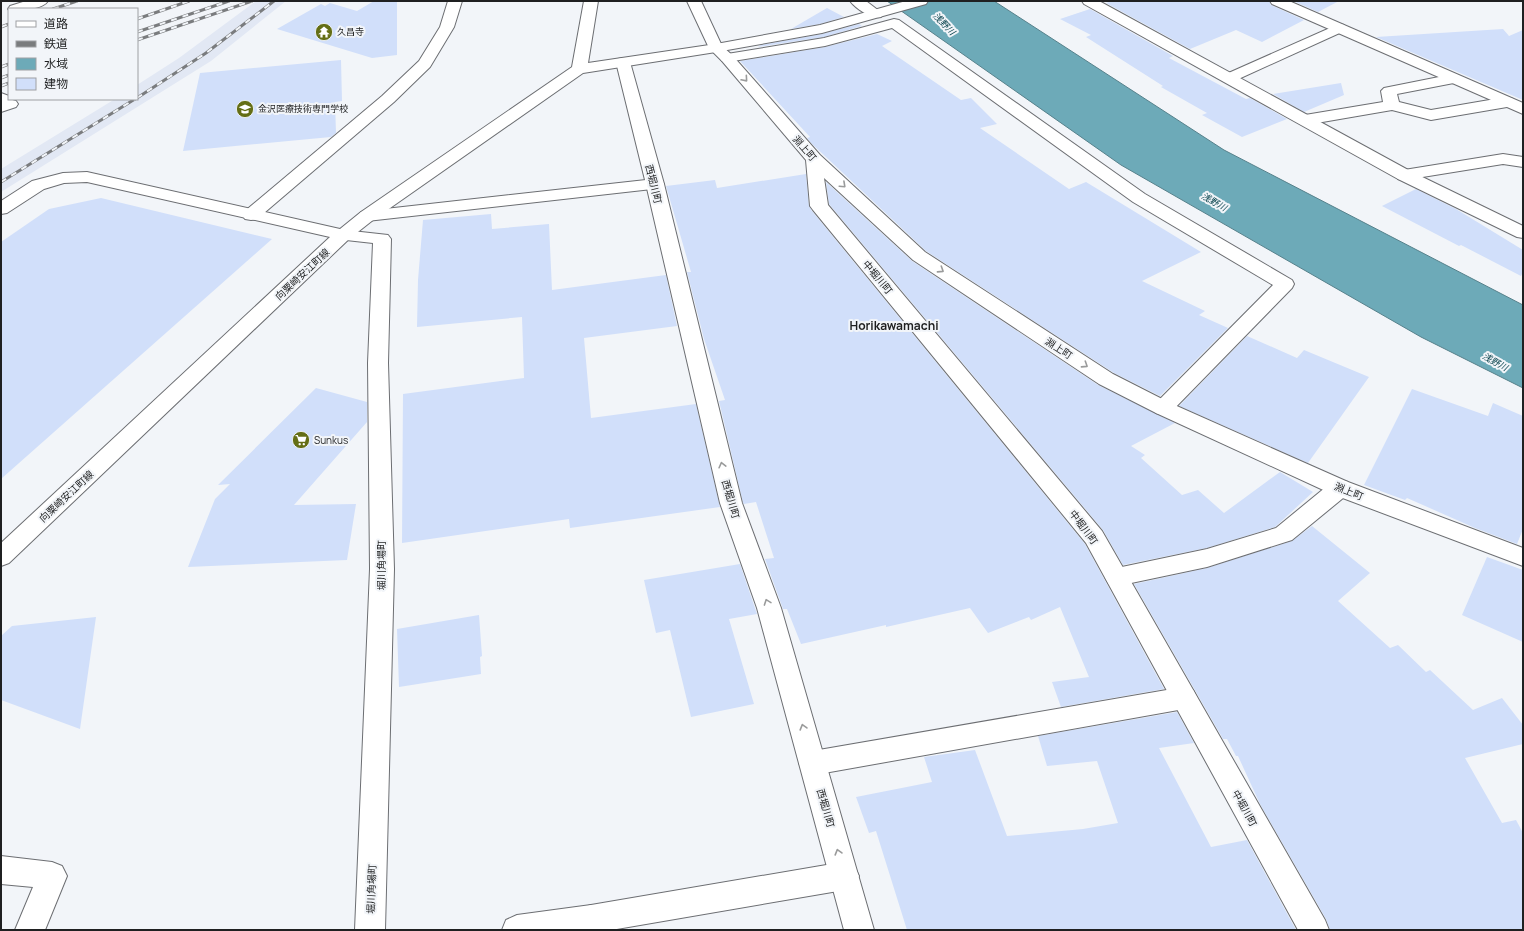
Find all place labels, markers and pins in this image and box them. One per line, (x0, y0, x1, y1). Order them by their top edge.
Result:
temple icon: 久昌寺 (314, 22, 334, 42)
place label: 久昌寺 (337, 25, 364, 38)
school or university icon: 金沢医療技術専門学校 (235, 99, 255, 119)
place label: 金沢医療技術専門学校 (258, 102, 348, 115)
supermarket icon: Sunkus (291, 430, 311, 450)
place label: Sunkus (314, 433, 348, 447)

